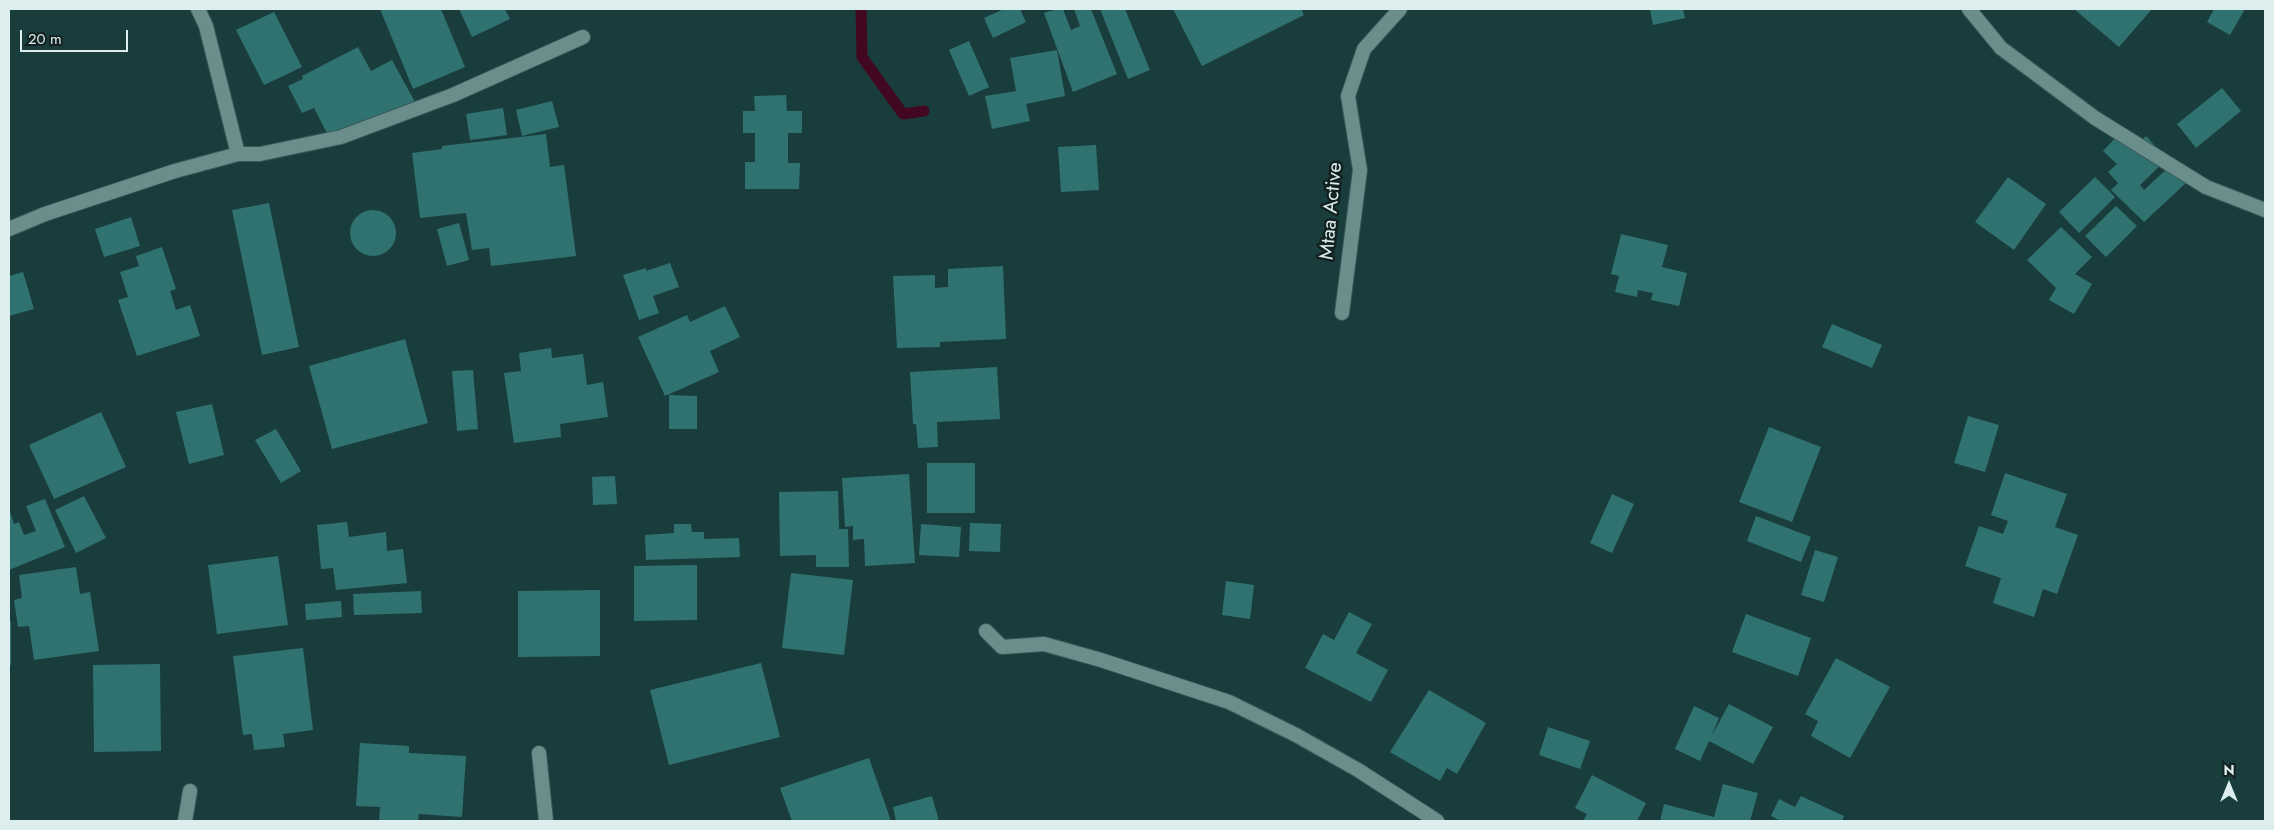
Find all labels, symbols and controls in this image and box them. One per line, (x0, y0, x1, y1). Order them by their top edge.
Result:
scale bar (22, 20, 130, 52)
text: 20 m (28, 28, 62, 50)
street label: Mtaa Active (1316, 161, 1348, 261)
north arrow (2204, 760, 2254, 810)
text: N (2223, 760, 2235, 780)

